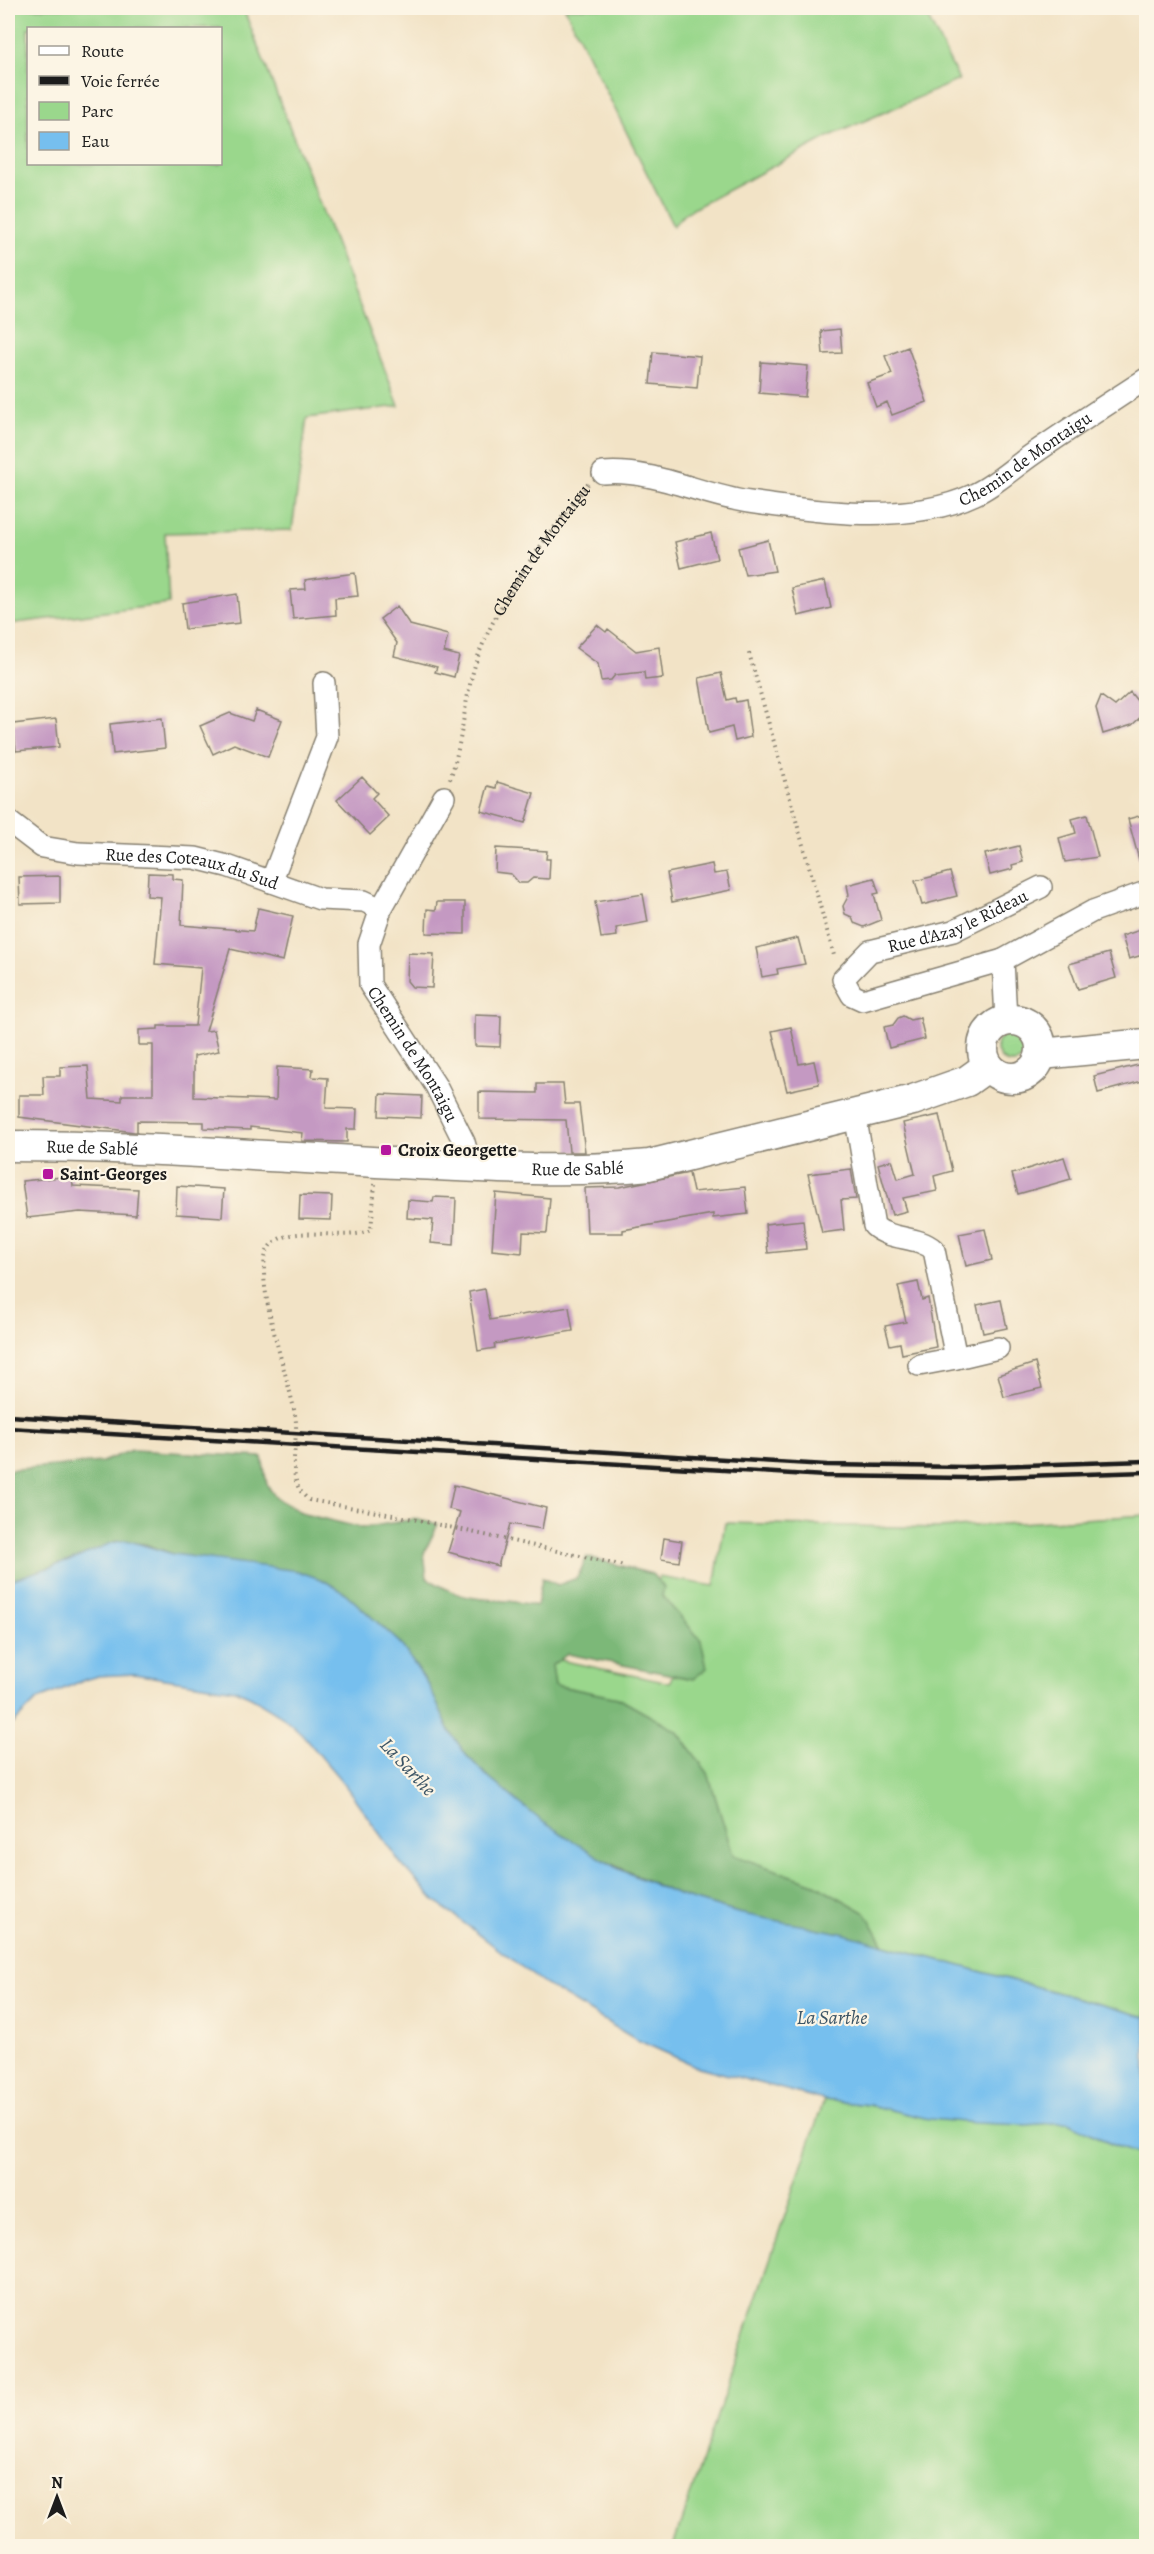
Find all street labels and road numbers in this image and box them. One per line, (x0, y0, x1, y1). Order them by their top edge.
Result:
street label: Chemin de Montaigu (955, 406, 1096, 512)
street label: Chemin de Montaigu (487, 479, 596, 620)
street label: Rue des Coteaux du Sud (105, 842, 282, 895)
street label: Rue d'Azay le Rideau (885, 883, 1032, 958)
street label: Chemin de Montaigu (362, 981, 464, 1126)
street label: Rue de Sablé (46, 1134, 139, 1161)
street label: Rue de Sablé (531, 1155, 624, 1181)

